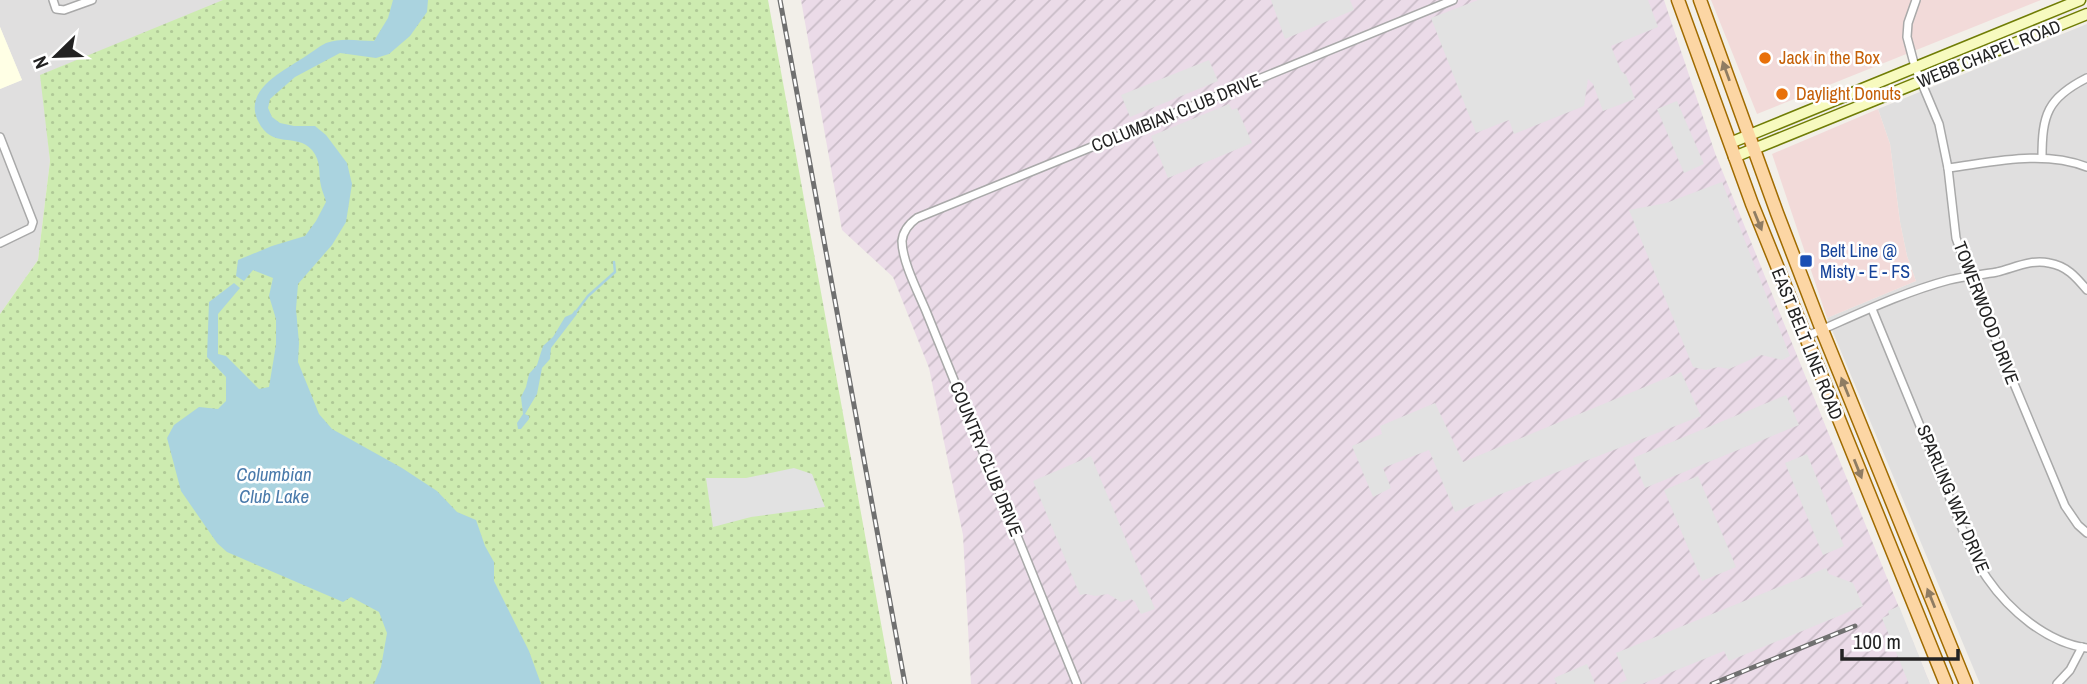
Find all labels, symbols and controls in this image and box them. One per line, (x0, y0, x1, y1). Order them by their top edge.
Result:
street label: WEBB CHAPEL ROAD (1913, 13, 2064, 94)
north arrow (21, 21, 91, 91)
place label: Jack in the Box (1779, 45, 1881, 70)
marker: Jack in the Box (1757, 50, 1773, 66)
text: N (26, 52, 55, 73)
one-way arrow (1721, 61, 1732, 82)
street label: COLUMBIAN CLUB DRIVE (1087, 67, 1264, 158)
place label: Daylight Donuts (1796, 81, 1901, 106)
marker: Daylight Donuts (1774, 86, 1790, 102)
one-way arrow (1753, 210, 1764, 231)
place label: Belt Line @ Misty - E - FS (1820, 238, 1910, 284)
street label: TOWERWOOD DRIVE (1948, 238, 2025, 388)
marker: Belt Line @ Misty - E - FS (1798, 253, 1814, 269)
street label: EAST BELT LINE ROAD (1766, 264, 1849, 423)
one-way arrow (1840, 377, 1851, 398)
street label: COUNTRY CLUB DRIVE (944, 378, 1029, 540)
street label: SPARLING WAY DRIVE (1911, 421, 1996, 577)
one-way arrow (1852, 458, 1863, 479)
water label: Columbian Club Lake (236, 461, 312, 509)
one-way arrow (1925, 588, 1936, 609)
scale bar (1842, 618, 1958, 662)
text: 100 m (1853, 627, 1901, 656)

